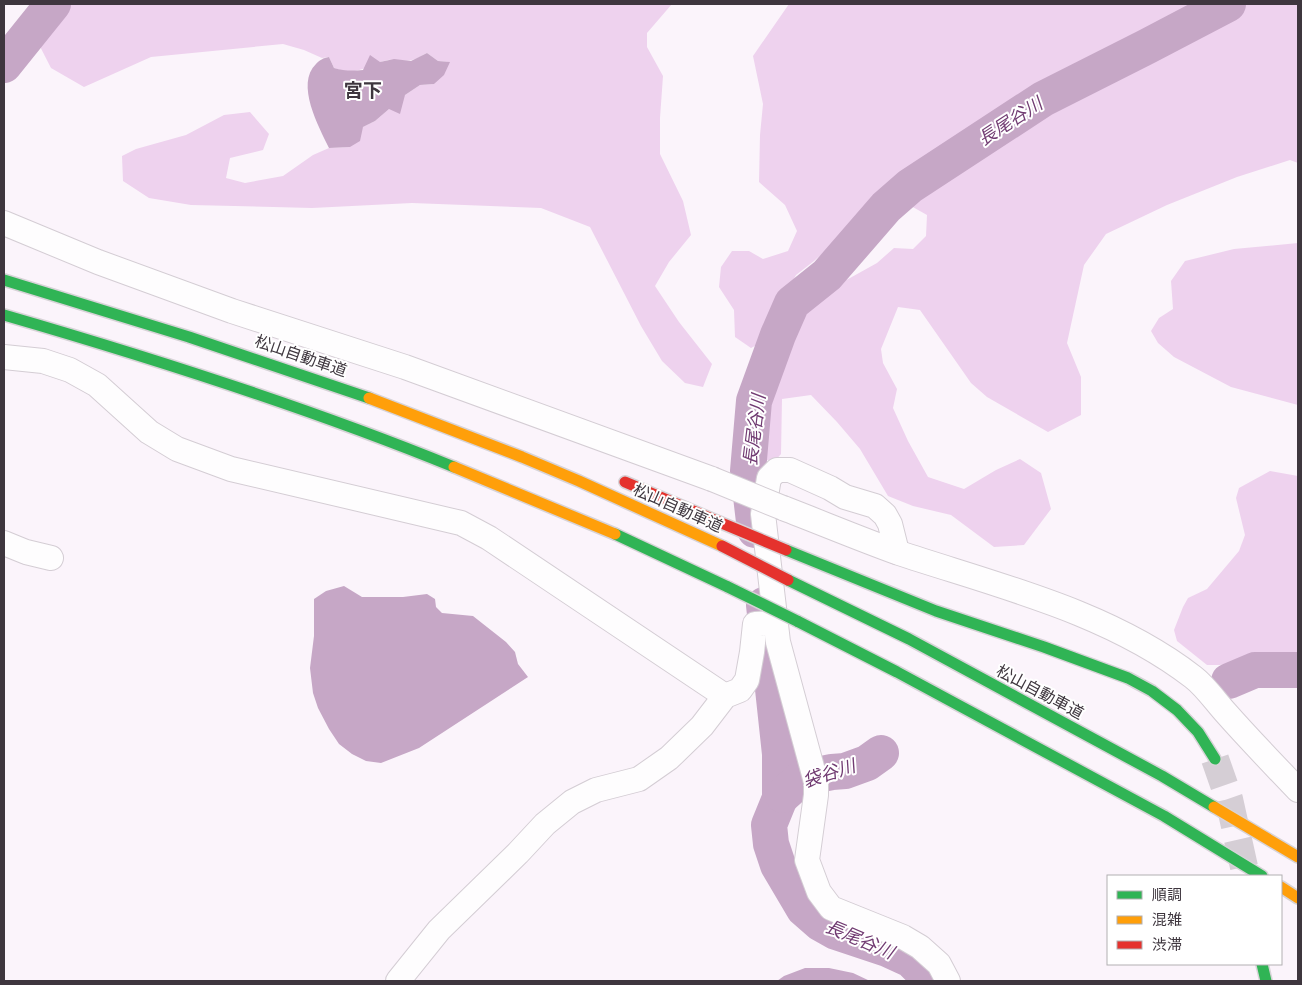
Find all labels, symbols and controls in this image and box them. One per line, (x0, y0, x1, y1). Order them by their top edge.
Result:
district label: 宮下 (344, 79, 382, 102)
water label: 長尾谷川 (974, 91, 1048, 149)
street label: 松山自動車道 (253, 331, 349, 381)
water label: 長尾谷川 (739, 391, 769, 467)
street label: 松山自動車道 (630, 480, 726, 536)
street label: 松山自動車道 (993, 661, 1087, 723)
water label: 袋谷川 (800, 754, 860, 791)
legend (1107, 875, 1282, 965)
text: 順調 (1152, 886, 1182, 904)
text: 混雑 (1152, 911, 1182, 929)
water label: 長尾谷川 (823, 915, 899, 964)
text: 渋滞 (1152, 936, 1182, 954)

